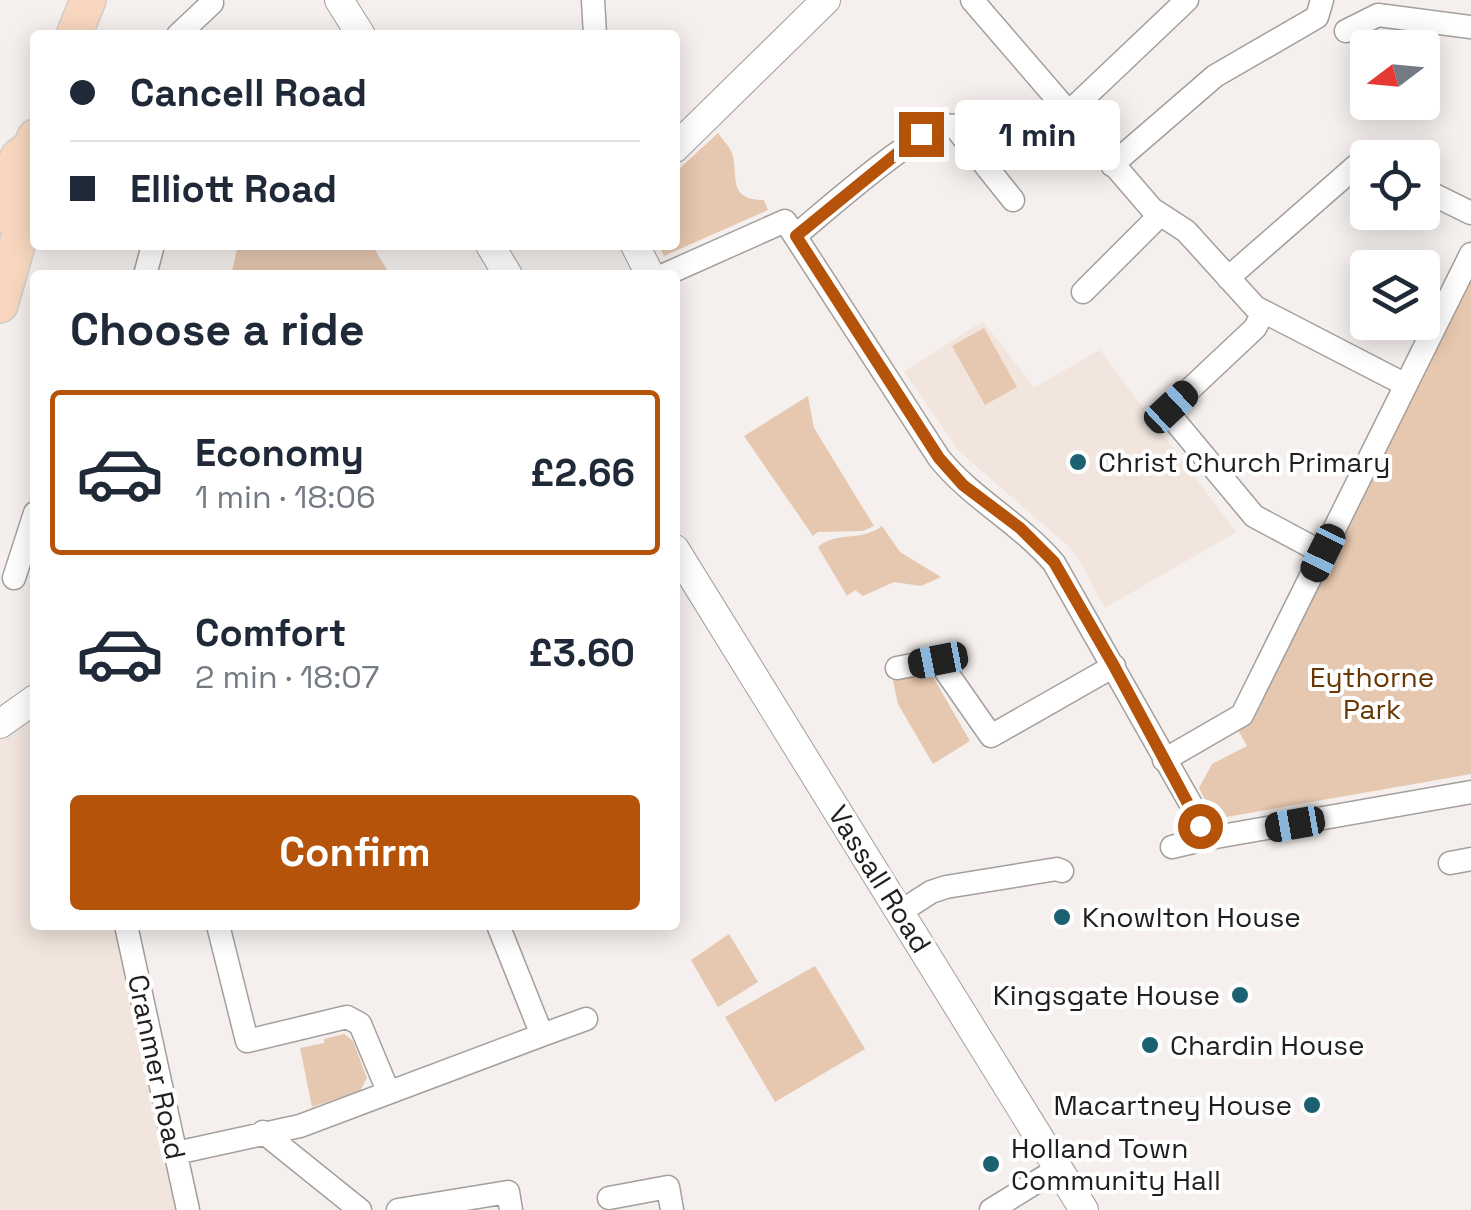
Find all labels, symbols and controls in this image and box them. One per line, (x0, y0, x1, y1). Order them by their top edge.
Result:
north arrow (1350, 30, 1440, 120)
map controls (1350, 30, 1440, 340)
text: Cancell Road (130, 69, 367, 117)
callout: 1 min (956, 99, 1121, 169)
route end (899, 112, 944, 157)
text: 1 min (998, 115, 1077, 155)
button: locate (1350, 140, 1440, 230)
text: Elliott Road (130, 165, 337, 213)
button: layers (1350, 250, 1440, 340)
text: Choose a ride (70, 301, 365, 358)
car (1139, 376, 1203, 438)
icon: car (75, 428, 165, 518)
text: Economy (195, 429, 364, 477)
place label: Christ Church Primary (1098, 444, 1390, 480)
text: £2.66 (530, 449, 635, 497)
marker: Christ Church Primary (1067, 451, 1089, 473)
text: 1 min · 18:06 (195, 477, 376, 517)
car (1296, 519, 1350, 587)
icon: car (75, 608, 165, 698)
text: Comfort (195, 609, 346, 657)
text: £3.60 (529, 629, 635, 677)
car (906, 640, 970, 680)
text: 2 min · 18:07 (195, 657, 379, 697)
park label: Eythorne Park (1310, 659, 1434, 727)
button: Confirm (70, 795, 640, 910)
street label: Vassall Road (820, 798, 940, 960)
route start (1178, 804, 1223, 849)
car (1263, 804, 1327, 844)
place label: Knowlton House (1082, 899, 1301, 935)
marker: Knowlton House (1051, 906, 1073, 928)
street label: Cranmer Road (120, 971, 194, 1163)
place label: Kingsgate House (993, 977, 1220, 1013)
marker: Kingsgate House (1229, 984, 1251, 1006)
place label: Chardin House (1170, 1027, 1365, 1063)
marker: Chardin House (1139, 1034, 1161, 1056)
place label: Macartney House (1054, 1087, 1292, 1123)
marker: Macartney House (1301, 1094, 1323, 1116)
place label: Holland Town Community Hall (1011, 1130, 1221, 1198)
marker: Holland Town Community Hall (980, 1153, 1002, 1175)

